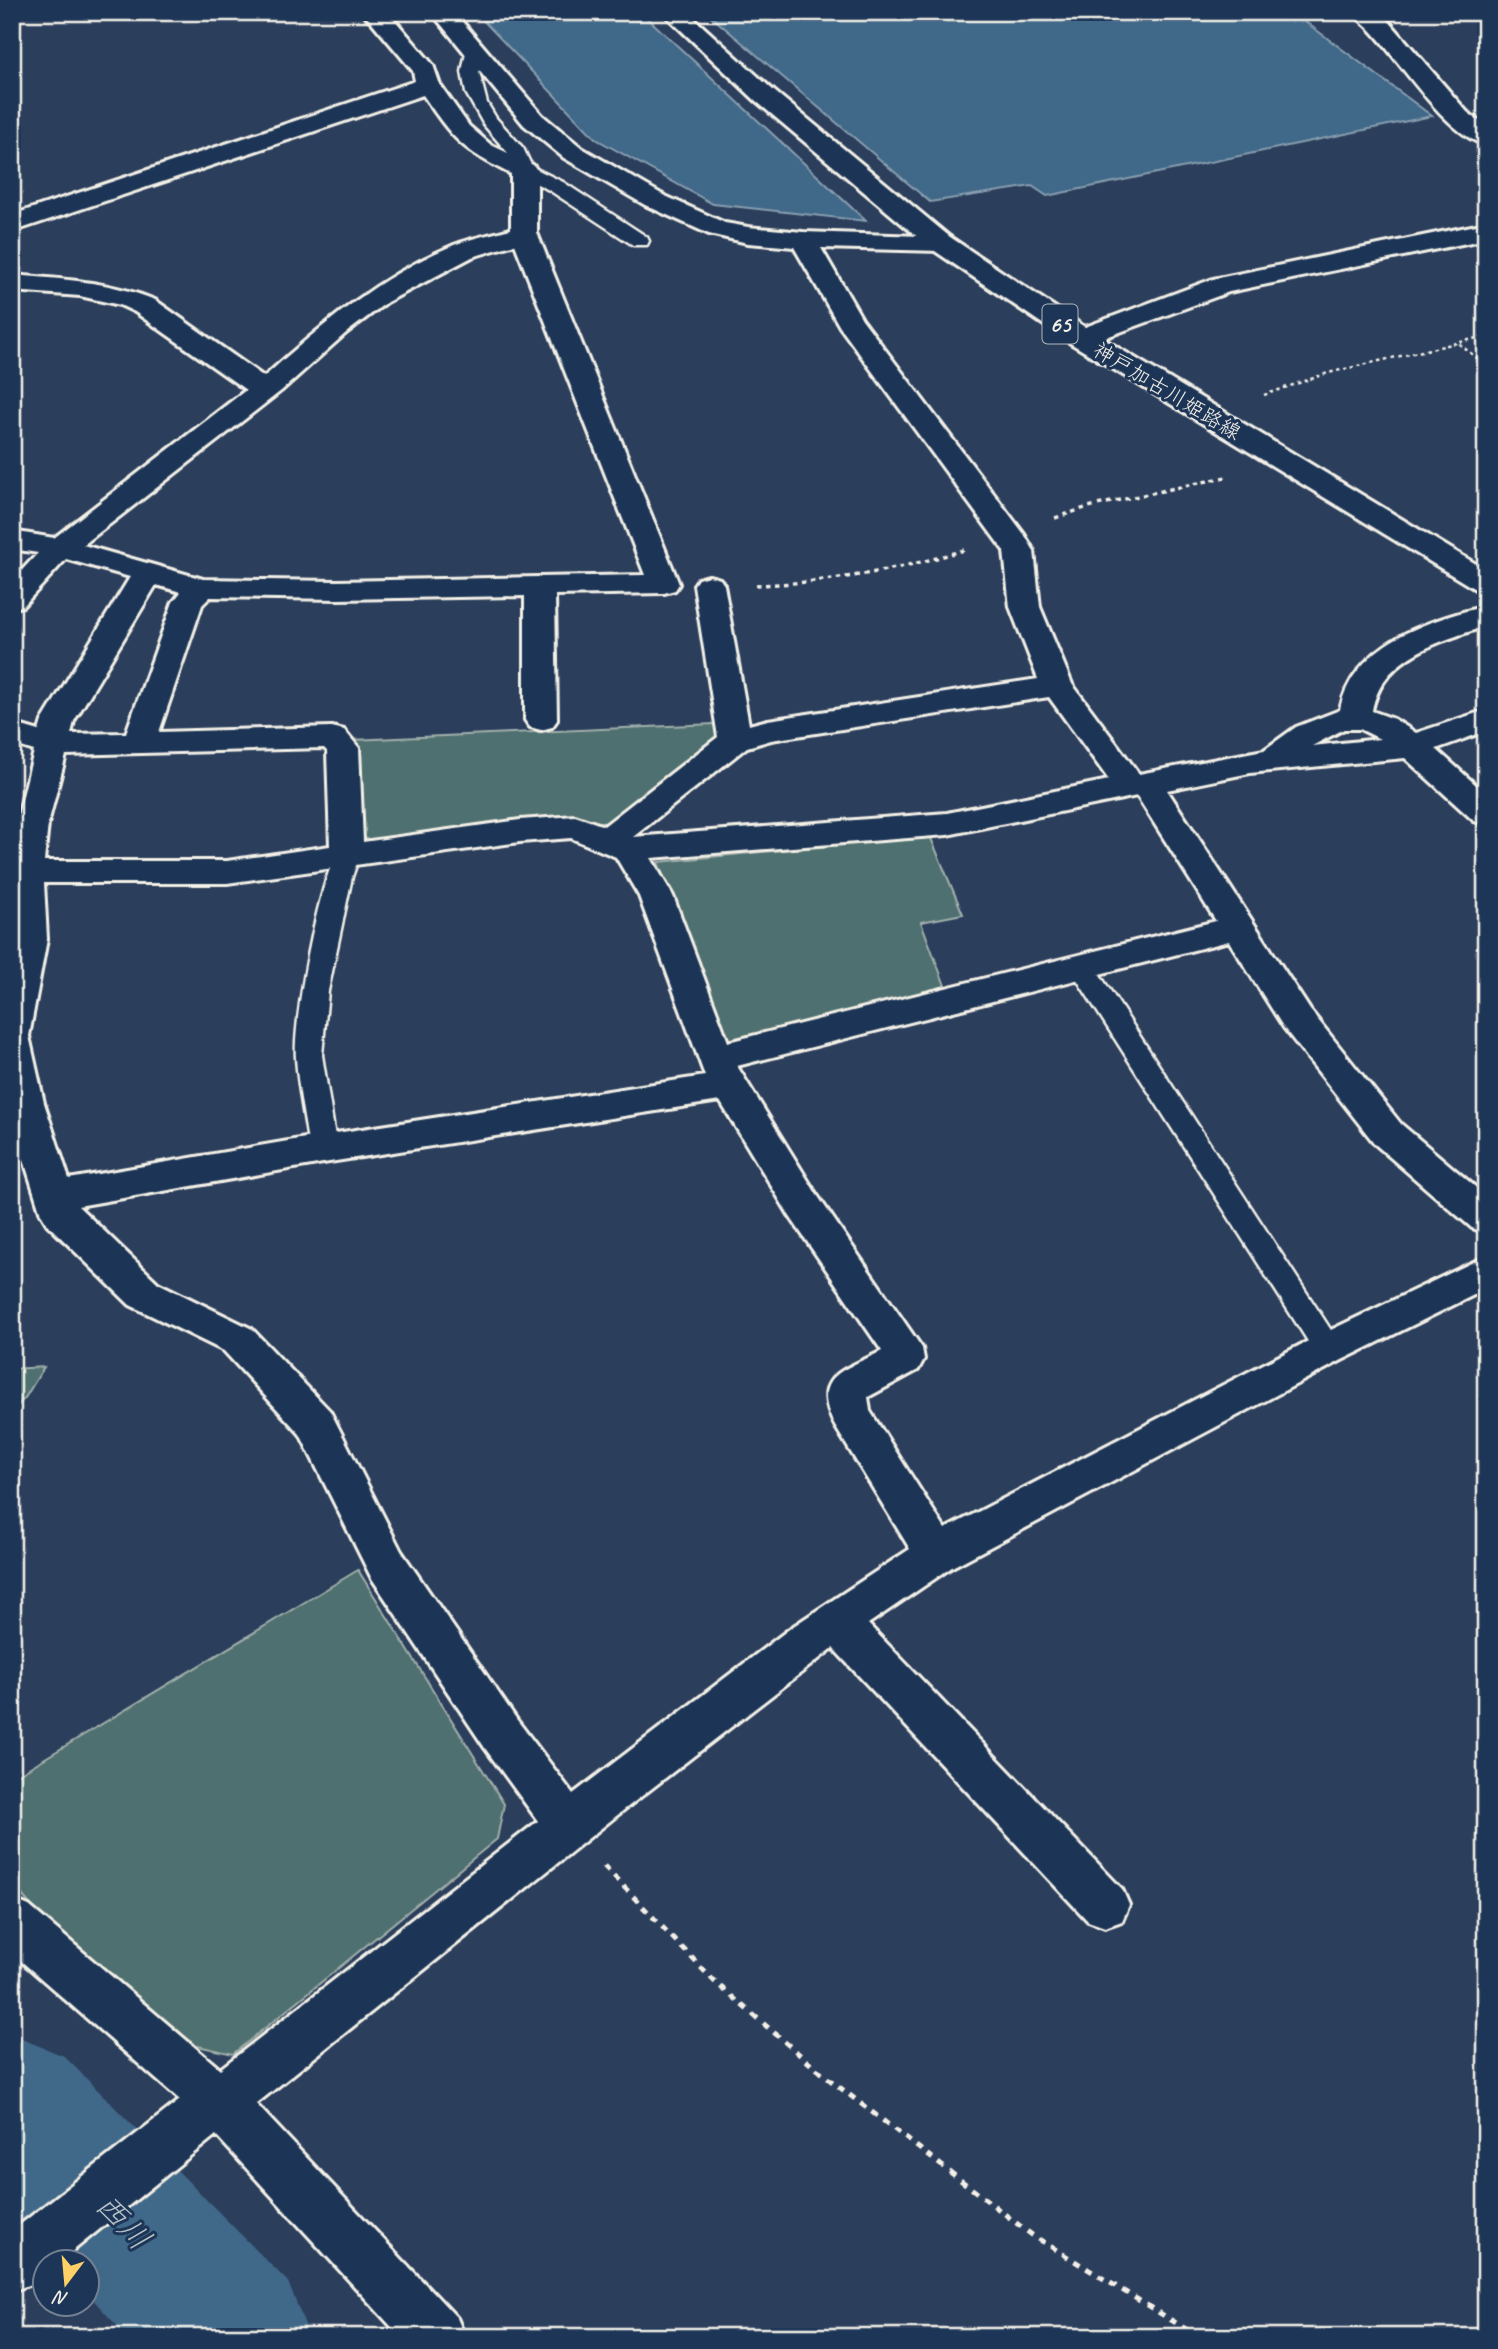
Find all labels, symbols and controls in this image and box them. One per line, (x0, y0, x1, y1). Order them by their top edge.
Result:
road number: 65 (1042, 304, 1078, 344)
street label: 神戸加古川姫路線 (1088, 337, 1246, 445)
water label: 西川 (86, 2185, 160, 2259)
north arrow (32, 2248, 102, 2318)
text: N (50, 2284, 71, 2312)

